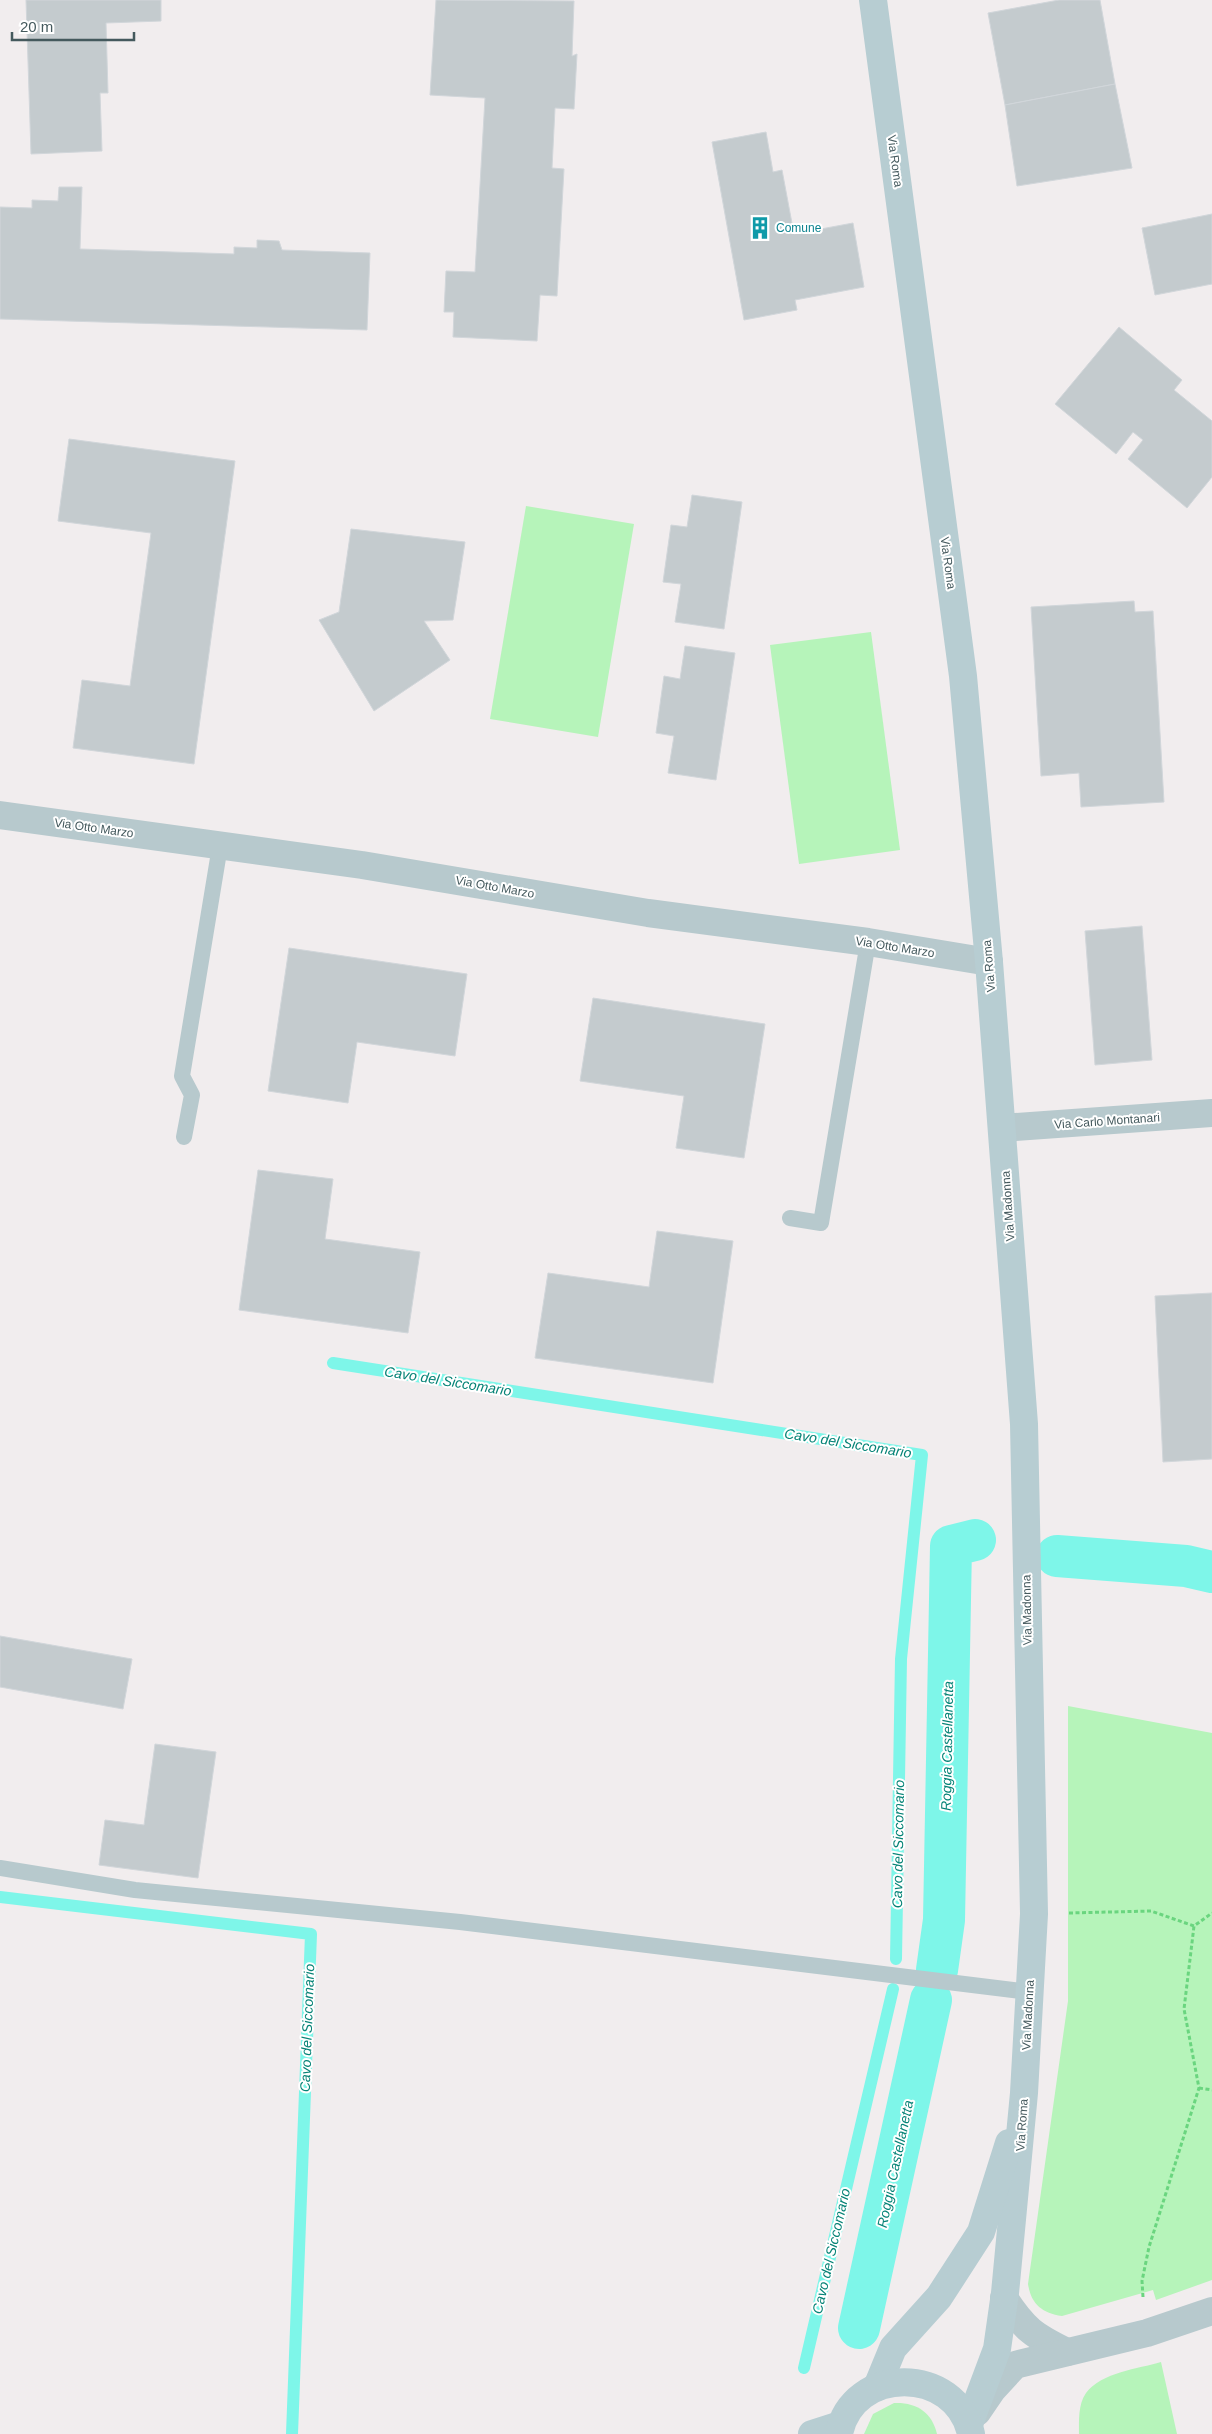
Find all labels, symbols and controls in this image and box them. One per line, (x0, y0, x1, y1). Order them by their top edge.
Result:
scale bar (12, 10, 135, 42)
text: 20 m (20, 18, 53, 35)
street label: Via Roma (884, 134, 906, 188)
building icon: Comune (747, 215, 773, 241)
place label: Comune (776, 221, 822, 235)
street label: Via Roma (937, 536, 959, 590)
street label: Via Otto Marzo (54, 816, 135, 841)
street label: Via Otto Marzo (454, 873, 536, 901)
street label: Via Otto Marzo (854, 934, 936, 960)
street label: Via Roma (980, 939, 998, 993)
street label: Via Carlo Montanari (1054, 1110, 1160, 1132)
street label: Via Madonna (999, 1170, 1017, 1242)
water label: Cavo del Siccomario (383, 1363, 513, 1399)
water label: Cavo del Siccomario (783, 1425, 913, 1461)
street label: Via Madonna (1019, 1574, 1035, 1645)
water label: Roggia Castellanetta (938, 1681, 956, 1811)
water label: Cavo del Siccomario (889, 1779, 907, 1908)
water label: Cavo del Siccomario (297, 1963, 317, 2092)
street label: Via Madonna (1019, 1979, 1037, 2051)
street label: Via Roma (1013, 2098, 1031, 2152)
water label: Roggia Castellanetta (874, 2099, 916, 2229)
water label: Cavo del Siccomario (809, 2186, 853, 2315)

